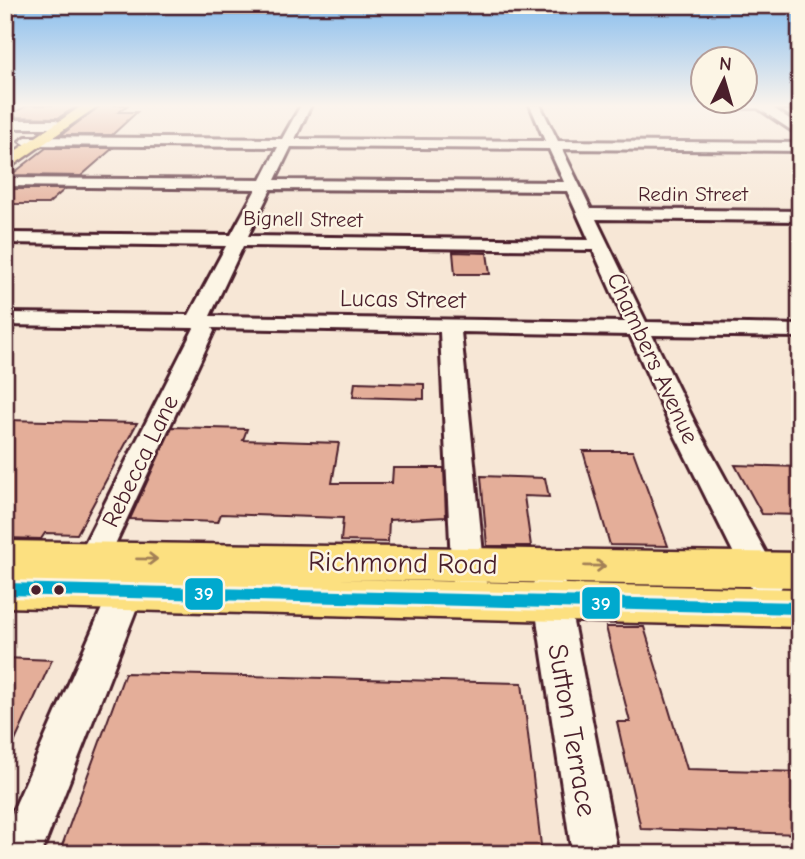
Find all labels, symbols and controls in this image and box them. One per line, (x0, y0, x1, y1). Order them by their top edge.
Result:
north arrow (690, 46, 760, 116)
text: N (718, 53, 733, 76)
street label: Redin Street (638, 182, 749, 206)
street label: Bignell Street (243, 206, 364, 232)
street label: Chambers Avenue (601, 268, 705, 448)
street label: Lucas Street (340, 284, 467, 314)
street label: Rebecca Lane (96, 390, 184, 532)
street label: Richmond Road (308, 545, 498, 581)
one-way arrow (135, 552, 158, 566)
one-way arrow (583, 559, 606, 572)
line badge: 39 (184, 577, 224, 611)
unlabelled marker (29, 583, 43, 597)
unlabelled marker (52, 583, 66, 597)
text: 39 (194, 583, 214, 605)
line badge: 39 (581, 586, 621, 620)
text: 39 (591, 593, 611, 615)
street label: Sutton Terrace (541, 641, 603, 819)

